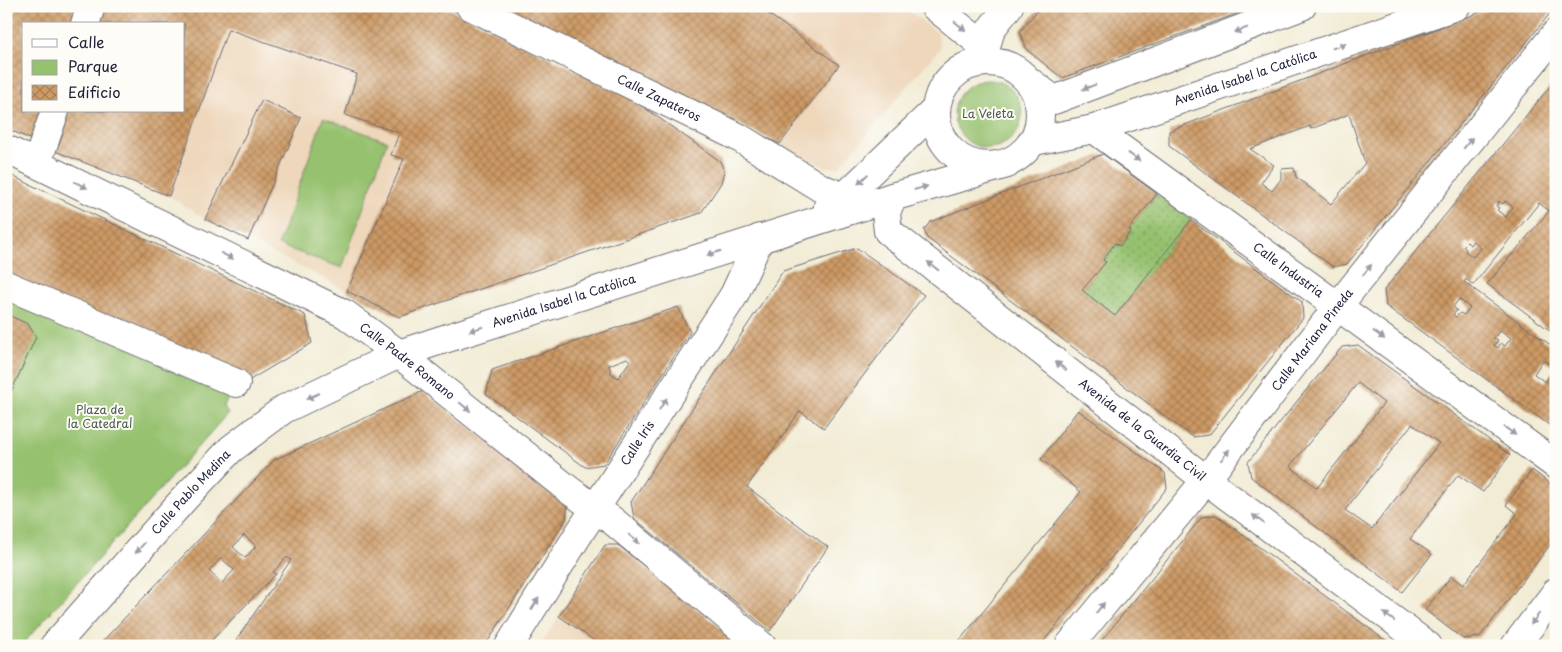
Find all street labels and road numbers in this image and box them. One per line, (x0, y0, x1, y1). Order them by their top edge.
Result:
street label: Avenida Isabel la Católica (1171, 44, 1319, 109)
street label: Calle Zapateros (614, 69, 704, 126)
street label: Calle Industria (1250, 238, 1328, 301)
street label: Avenida Isabel la Católica (490, 269, 638, 331)
street label: Calle Mariana Pineda (1267, 284, 1357, 395)
street label: Calle Padre Romano (356, 318, 459, 404)
street label: Avenida de la Guardia Civil (1075, 374, 1210, 485)
street label: Calle Iris (616, 416, 658, 469)
street label: Calle Pablo Medina (147, 445, 234, 538)

